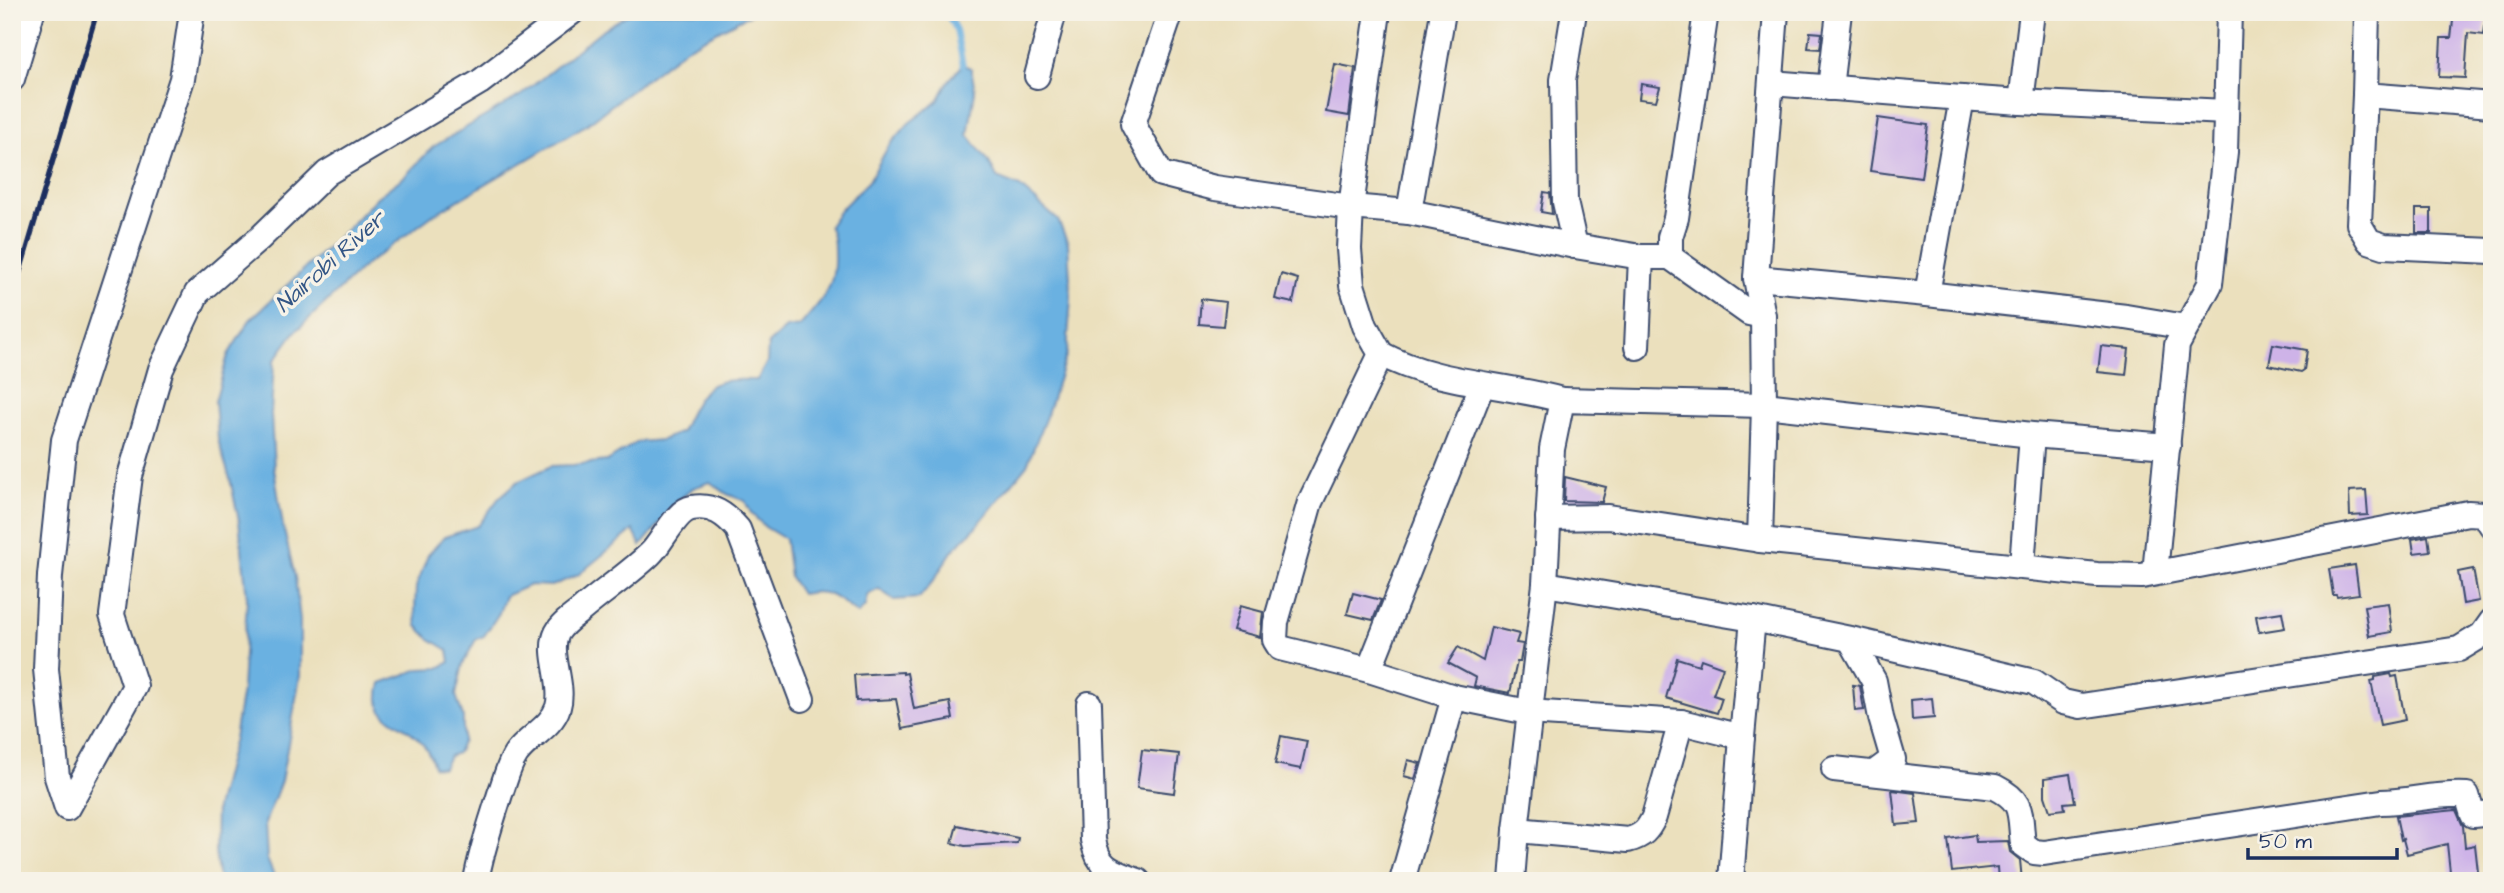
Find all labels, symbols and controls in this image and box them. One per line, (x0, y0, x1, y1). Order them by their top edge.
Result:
water label: Nairobi River (268, 202, 394, 320)
scale bar (2248, 816, 2397, 860)
text: 50 m (2259, 827, 2313, 856)

